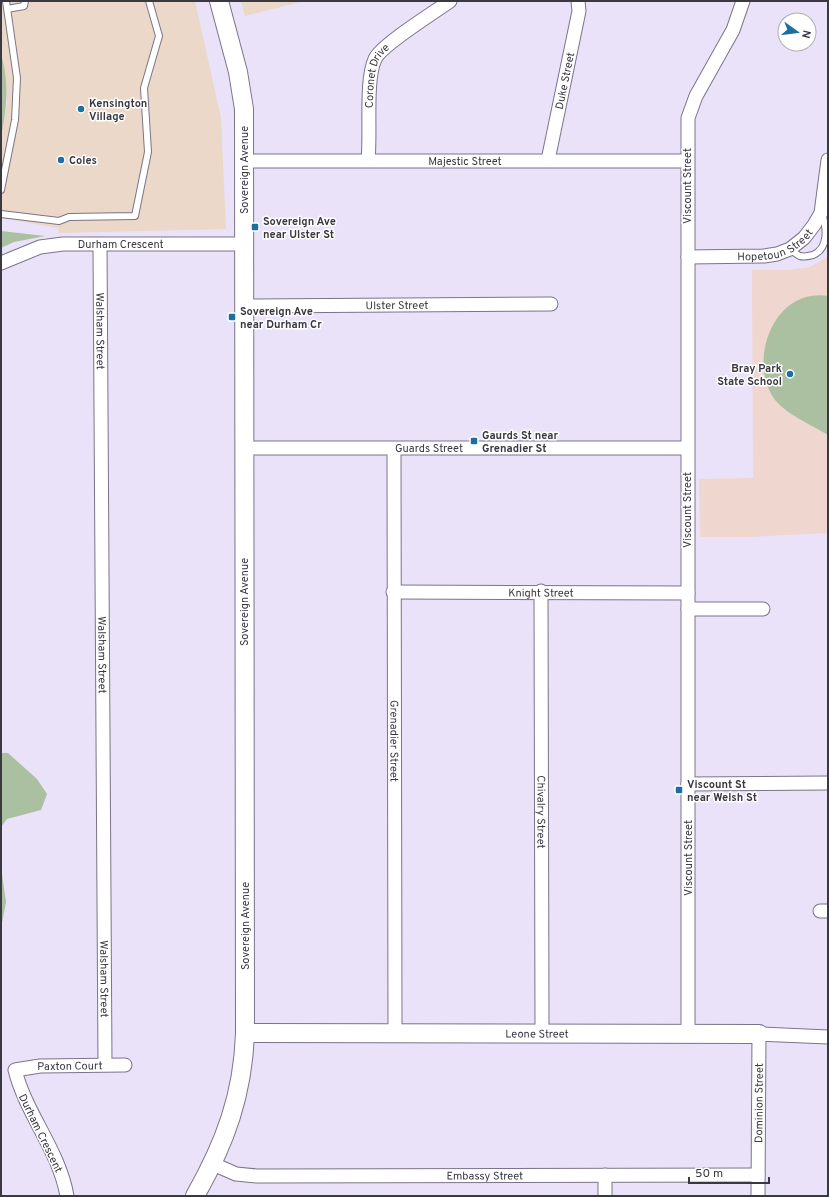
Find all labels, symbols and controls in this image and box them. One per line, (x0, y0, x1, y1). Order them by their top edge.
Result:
north arrow (777, 12, 817, 52)
text: N (798, 29, 813, 40)
street label: Coronet Drive (363, 41, 393, 108)
street label: Duke Street (553, 51, 578, 111)
place label: Kensington Village (89, 97, 147, 124)
marker: Kensington Village (76, 104, 86, 114)
street label: Sovereign Avenue (238, 126, 252, 214)
street label: Viscount Street (681, 148, 695, 224)
place label: Coles (69, 154, 97, 168)
marker: Coles (56, 155, 66, 165)
street label: Majestic Street (428, 155, 502, 169)
place label: Sovereign Ave near Ulster St (263, 215, 336, 242)
marker: Sovereign Ave near Ulster St (250, 222, 260, 232)
street label: Hopetoun Street (737, 226, 816, 264)
street label: Durham Crescent (78, 238, 164, 252)
street label: Walsham Street (92, 292, 107, 370)
street label: Ulster Street (366, 299, 428, 313)
place label: Sovereign Ave near Durham Cr (240, 305, 322, 332)
marker: Sovereign Ave near Durham Cr (227, 312, 237, 322)
place label: Bray Park State School (717, 362, 782, 389)
marker: Bray Park State School (785, 369, 795, 379)
place label: Gaurds St near Grenadier St (482, 429, 558, 456)
marker: Gaurds St near Grenadier St (469, 436, 479, 446)
street label: Guards Street (395, 442, 463, 456)
street label: Viscount Street (681, 472, 695, 548)
street label: Sovereign Avenue (238, 558, 252, 646)
street label: Knight Street (508, 586, 574, 601)
street label: Walsham Street (94, 616, 109, 694)
street label: Grenadier Street (386, 700, 401, 782)
street label: Chivalry Street (533, 775, 548, 849)
place label: Viscount St near Welsh St (687, 778, 757, 805)
marker: Viscount St near Welsh St (674, 785, 684, 795)
street label: Viscount Street (682, 820, 696, 896)
street label: Sovereign Avenue (239, 882, 253, 970)
street label: Walsham Street (96, 940, 111, 1018)
street label: Leone Street (505, 1028, 569, 1042)
street label: Paxton Court (37, 1059, 103, 1074)
street label: Dominion Street (752, 1063, 767, 1143)
street label: Durham Crescent (15, 1092, 65, 1175)
scale bar (689, 1159, 769, 1185)
text: 50 m (695, 1166, 723, 1182)
street label: Embassy Street (446, 1169, 523, 1184)

